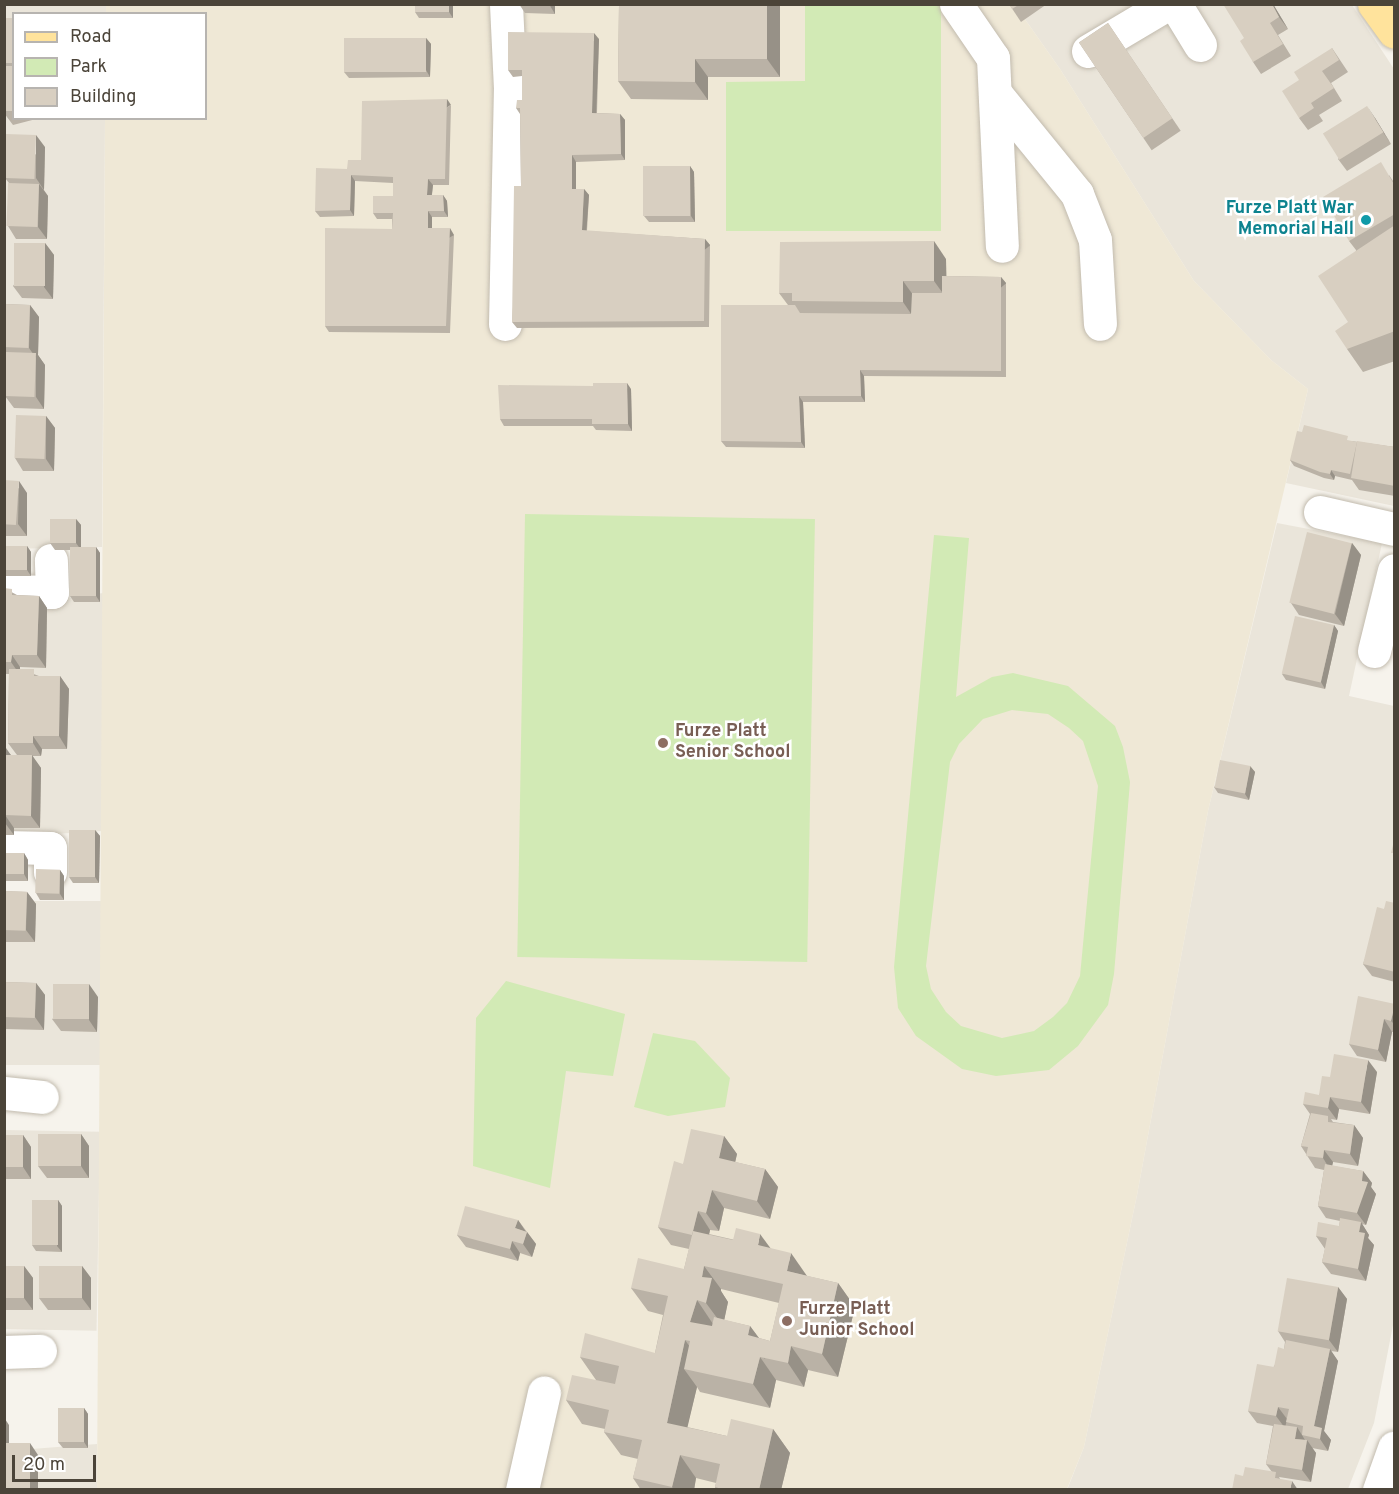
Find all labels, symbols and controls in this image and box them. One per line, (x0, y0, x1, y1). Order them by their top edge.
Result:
legend (12, 12, 207, 120)
text: Road (70, 26, 112, 49)
text: Park (70, 56, 107, 79)
text: Building (70, 86, 136, 109)
place label: Furze Platt War Memorial Hall (1226, 199, 1354, 242)
marker: Furze Platt War Memorial Hall (1359, 213, 1373, 227)
place label: Furze Platt Senior School (675, 722, 791, 764)
marker: Furze Platt Senior School (656, 736, 670, 750)
place label: Furze Platt Junior School (799, 1300, 914, 1342)
marker: Furze Platt Junior School (780, 1314, 794, 1328)
scale bar (15, 1443, 99, 1481)
text: 20 m (23, 1454, 65, 1477)

